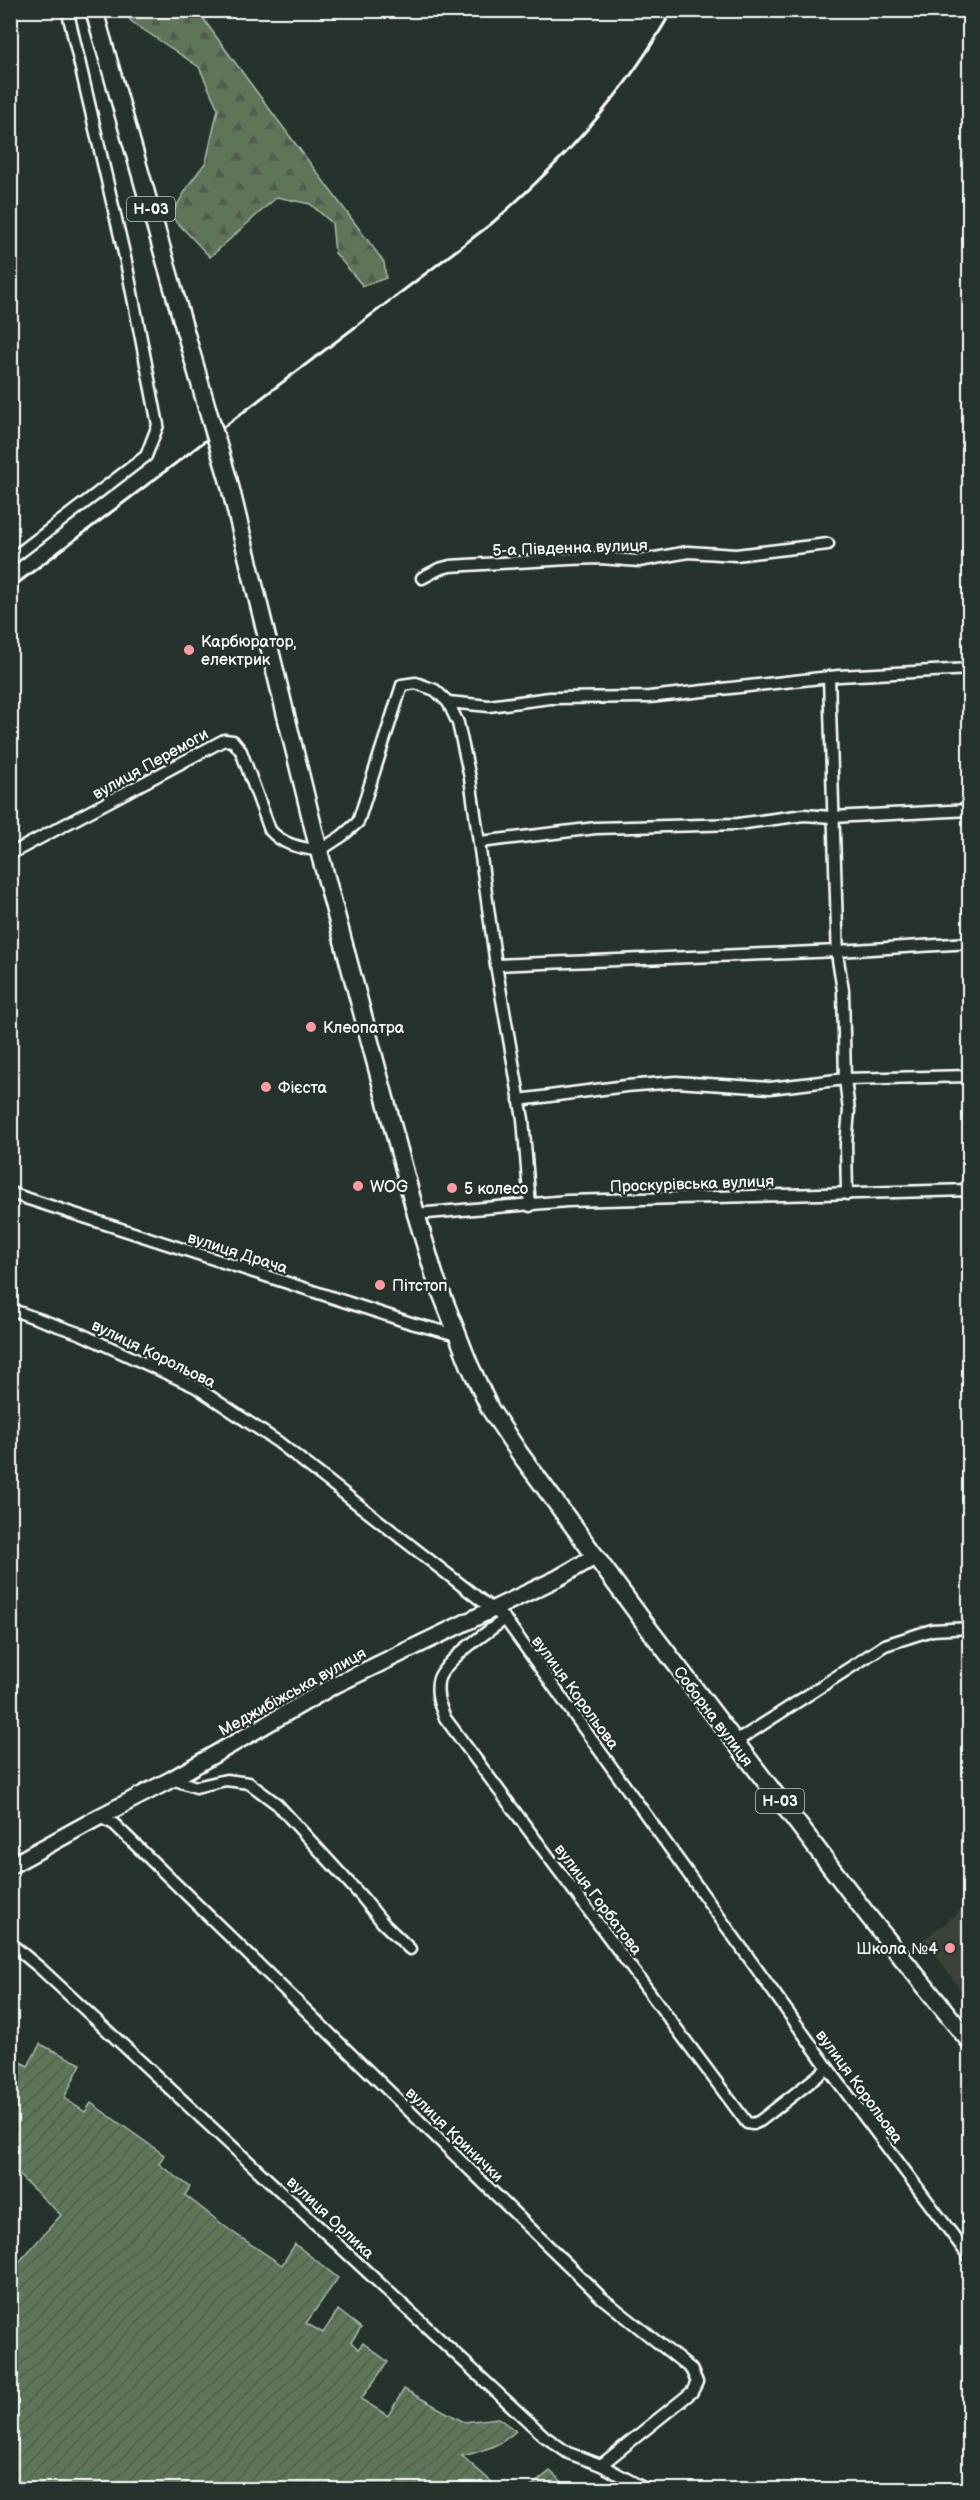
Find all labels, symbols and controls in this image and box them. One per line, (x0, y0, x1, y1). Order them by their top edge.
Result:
road number: Н-03 (127, 197, 175, 221)
street label: 5-а Південна вулиця (492, 536, 648, 561)
place label: Карбюратор, електрик (201, 633, 296, 670)
marker: Карбюратор, електрик (182, 643, 196, 657)
street label: вулиця Перемоги (90, 725, 212, 804)
place label: Клеопатра (323, 1019, 405, 1038)
marker: Клеопатра (304, 1020, 318, 1034)
place label: Фієста (278, 1079, 328, 1098)
marker: Фієста (259, 1080, 273, 1094)
street label: Проскурівська вулиця (610, 1172, 775, 1197)
place label: WOG (370, 1178, 408, 1197)
marker: WOG (351, 1179, 365, 1193)
place label: 5 колесо (464, 1180, 528, 1199)
marker: 5 колесо (445, 1181, 459, 1195)
street label: вулиця Драча (185, 1228, 290, 1279)
place label: Пітстоп (392, 1277, 448, 1296)
marker: Пітстоп (373, 1278, 387, 1292)
street label: вулиця Корольова (88, 1316, 219, 1393)
street label: вулиця Корольова (527, 1632, 623, 1754)
street label: Меджибіжська вулиця (216, 1644, 370, 1741)
street label: Соборна вулиця (669, 1663, 757, 1771)
road number: Н-03 (756, 1789, 804, 1813)
street label: вулиця Горбатова (550, 1841, 646, 1960)
place label: Школа №4 (856, 1940, 938, 1959)
marker: Школа №4 (943, 1941, 957, 1955)
street label: вулиця Корольова (811, 2026, 907, 2148)
street label: вулиця Кринички (401, 2084, 507, 2186)
street label: вулиця Орлика (282, 2173, 378, 2264)

